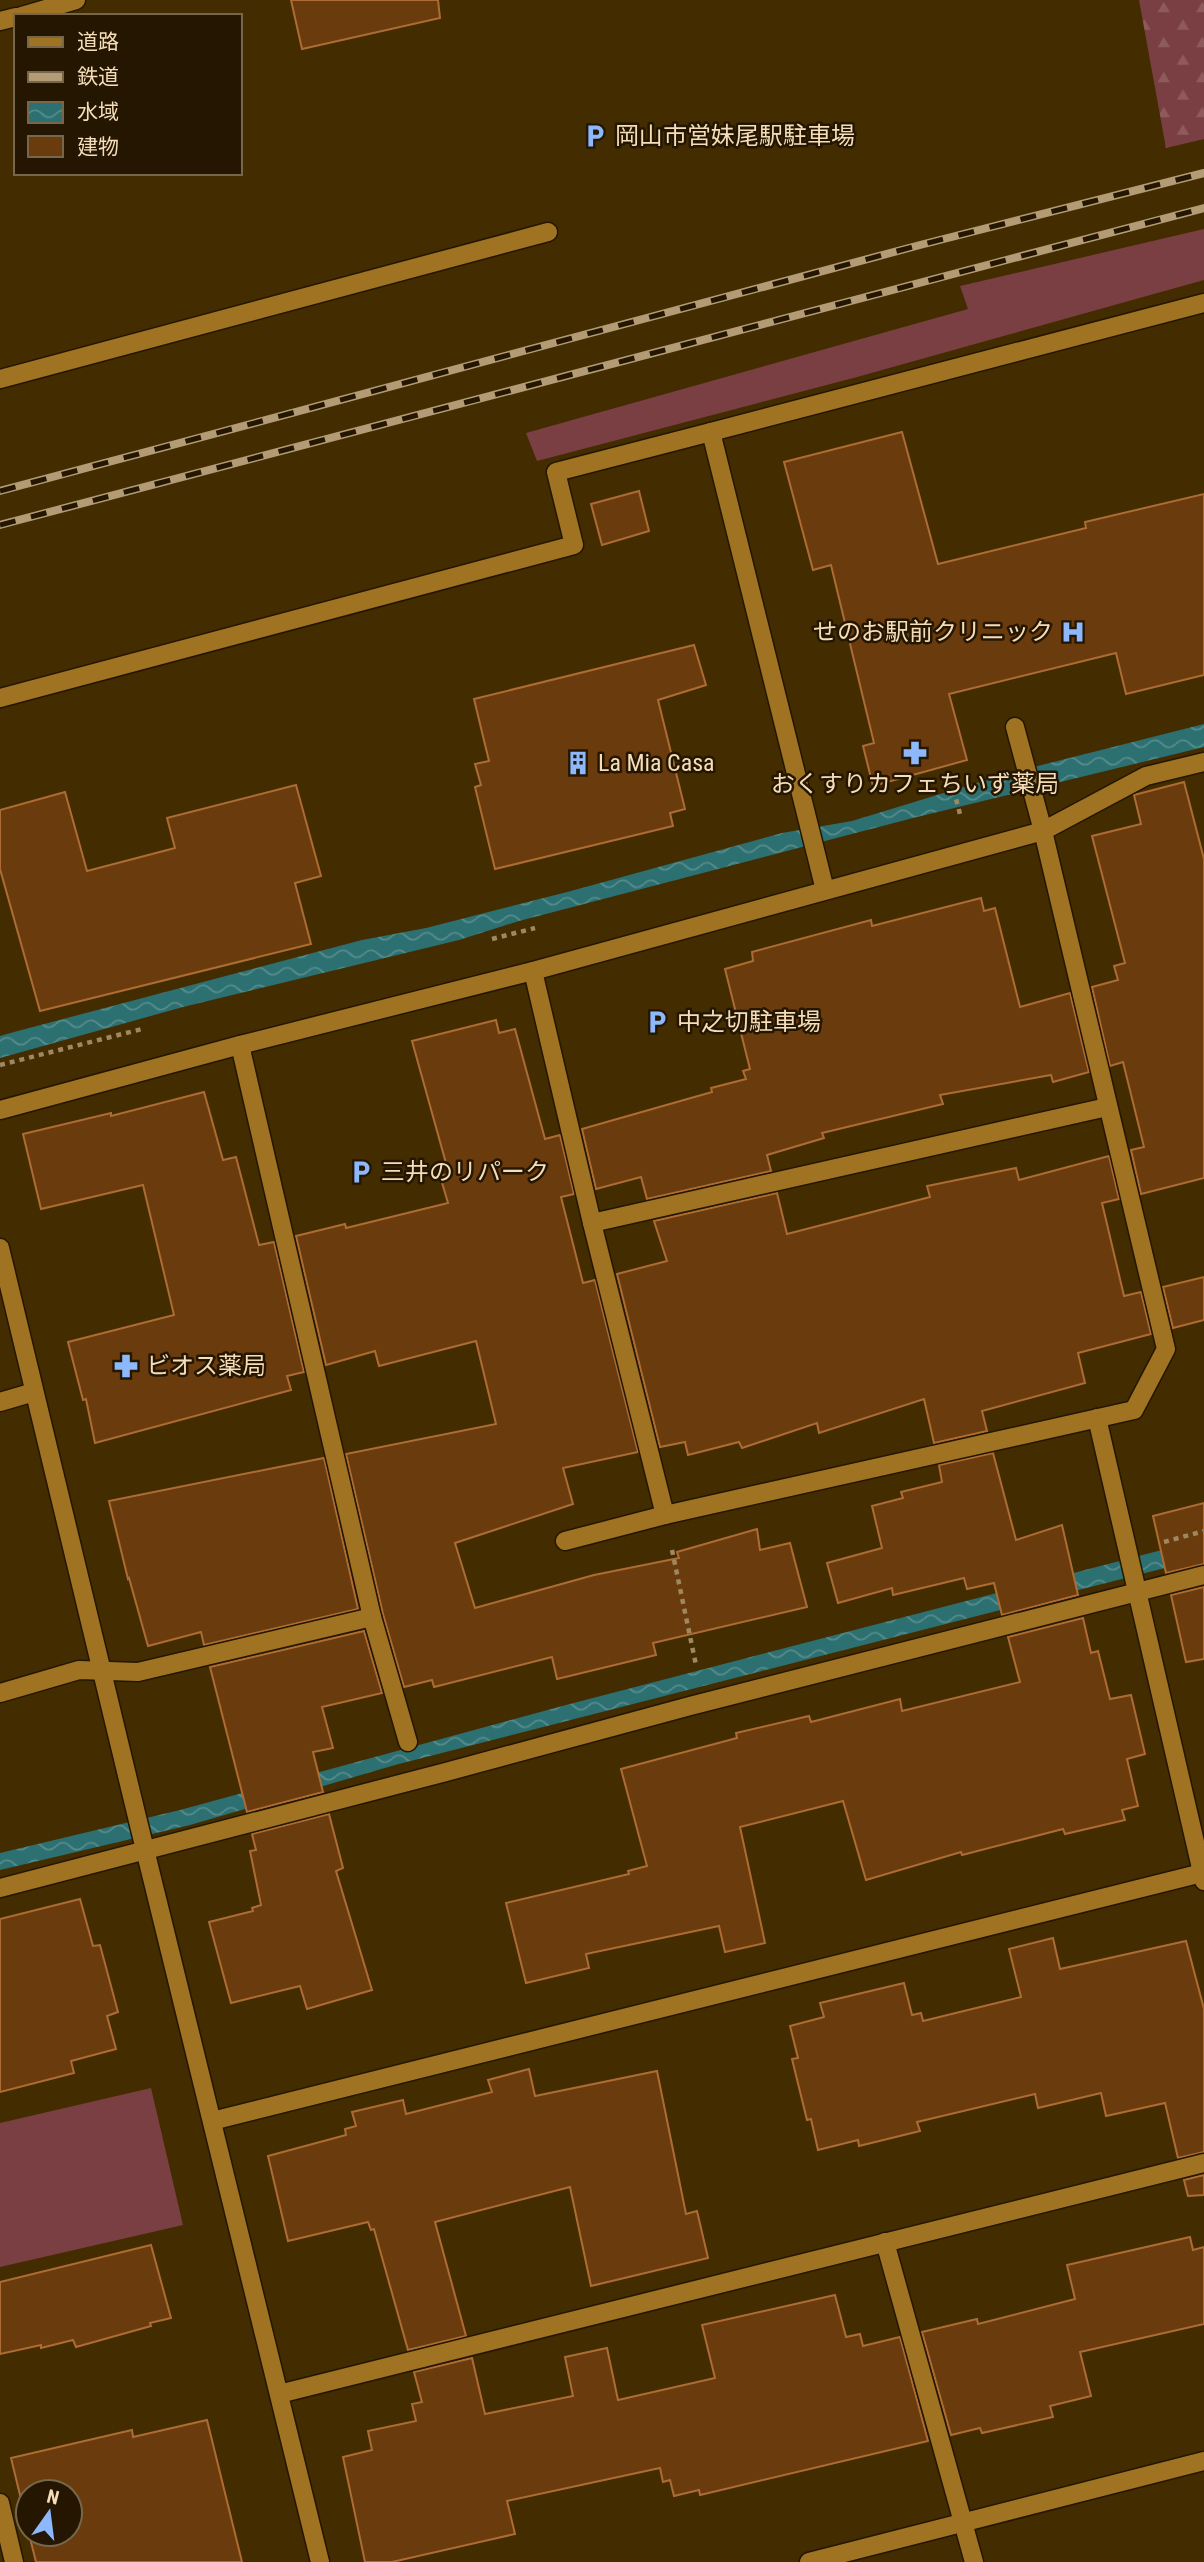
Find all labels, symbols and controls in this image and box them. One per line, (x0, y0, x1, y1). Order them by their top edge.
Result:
legend (14, 14, 242, 175)
text: 道路 (77, 30, 119, 54)
text: 鉄道 (77, 65, 119, 89)
text: 水域 (77, 100, 119, 124)
parking icon: 岡山市営妹尾駅駐車場 (581, 122, 609, 150)
place label: 岡山市営妹尾駅駐車場 (615, 122, 855, 150)
text: 建物 (77, 135, 119, 159)
place label: せのお駅前クリニック (813, 618, 1053, 646)
hospital icon: せのお駅前クリニック (1059, 618, 1087, 646)
pharmacy icon: おくすりカフェちいず薬局 (901, 739, 929, 767)
building icon: La Mia Casa (564, 749, 592, 777)
place label: La Mia Casa (598, 749, 715, 777)
place label: おくすりカフェちいず薬局 (771, 770, 1059, 798)
parking icon: 中之切駐車場 (643, 1008, 671, 1036)
place label: 中之切駐車場 (677, 1008, 821, 1036)
parking icon: 三井のリパーク (347, 1158, 375, 1186)
place label: 三井のリパーク (381, 1158, 549, 1186)
pharmacy icon: ビオス薬局 (112, 1352, 140, 1380)
place label: ビオス薬局 (146, 1352, 266, 1380)
north arrow (14, 2478, 84, 2548)
text: N (45, 2484, 61, 2510)

